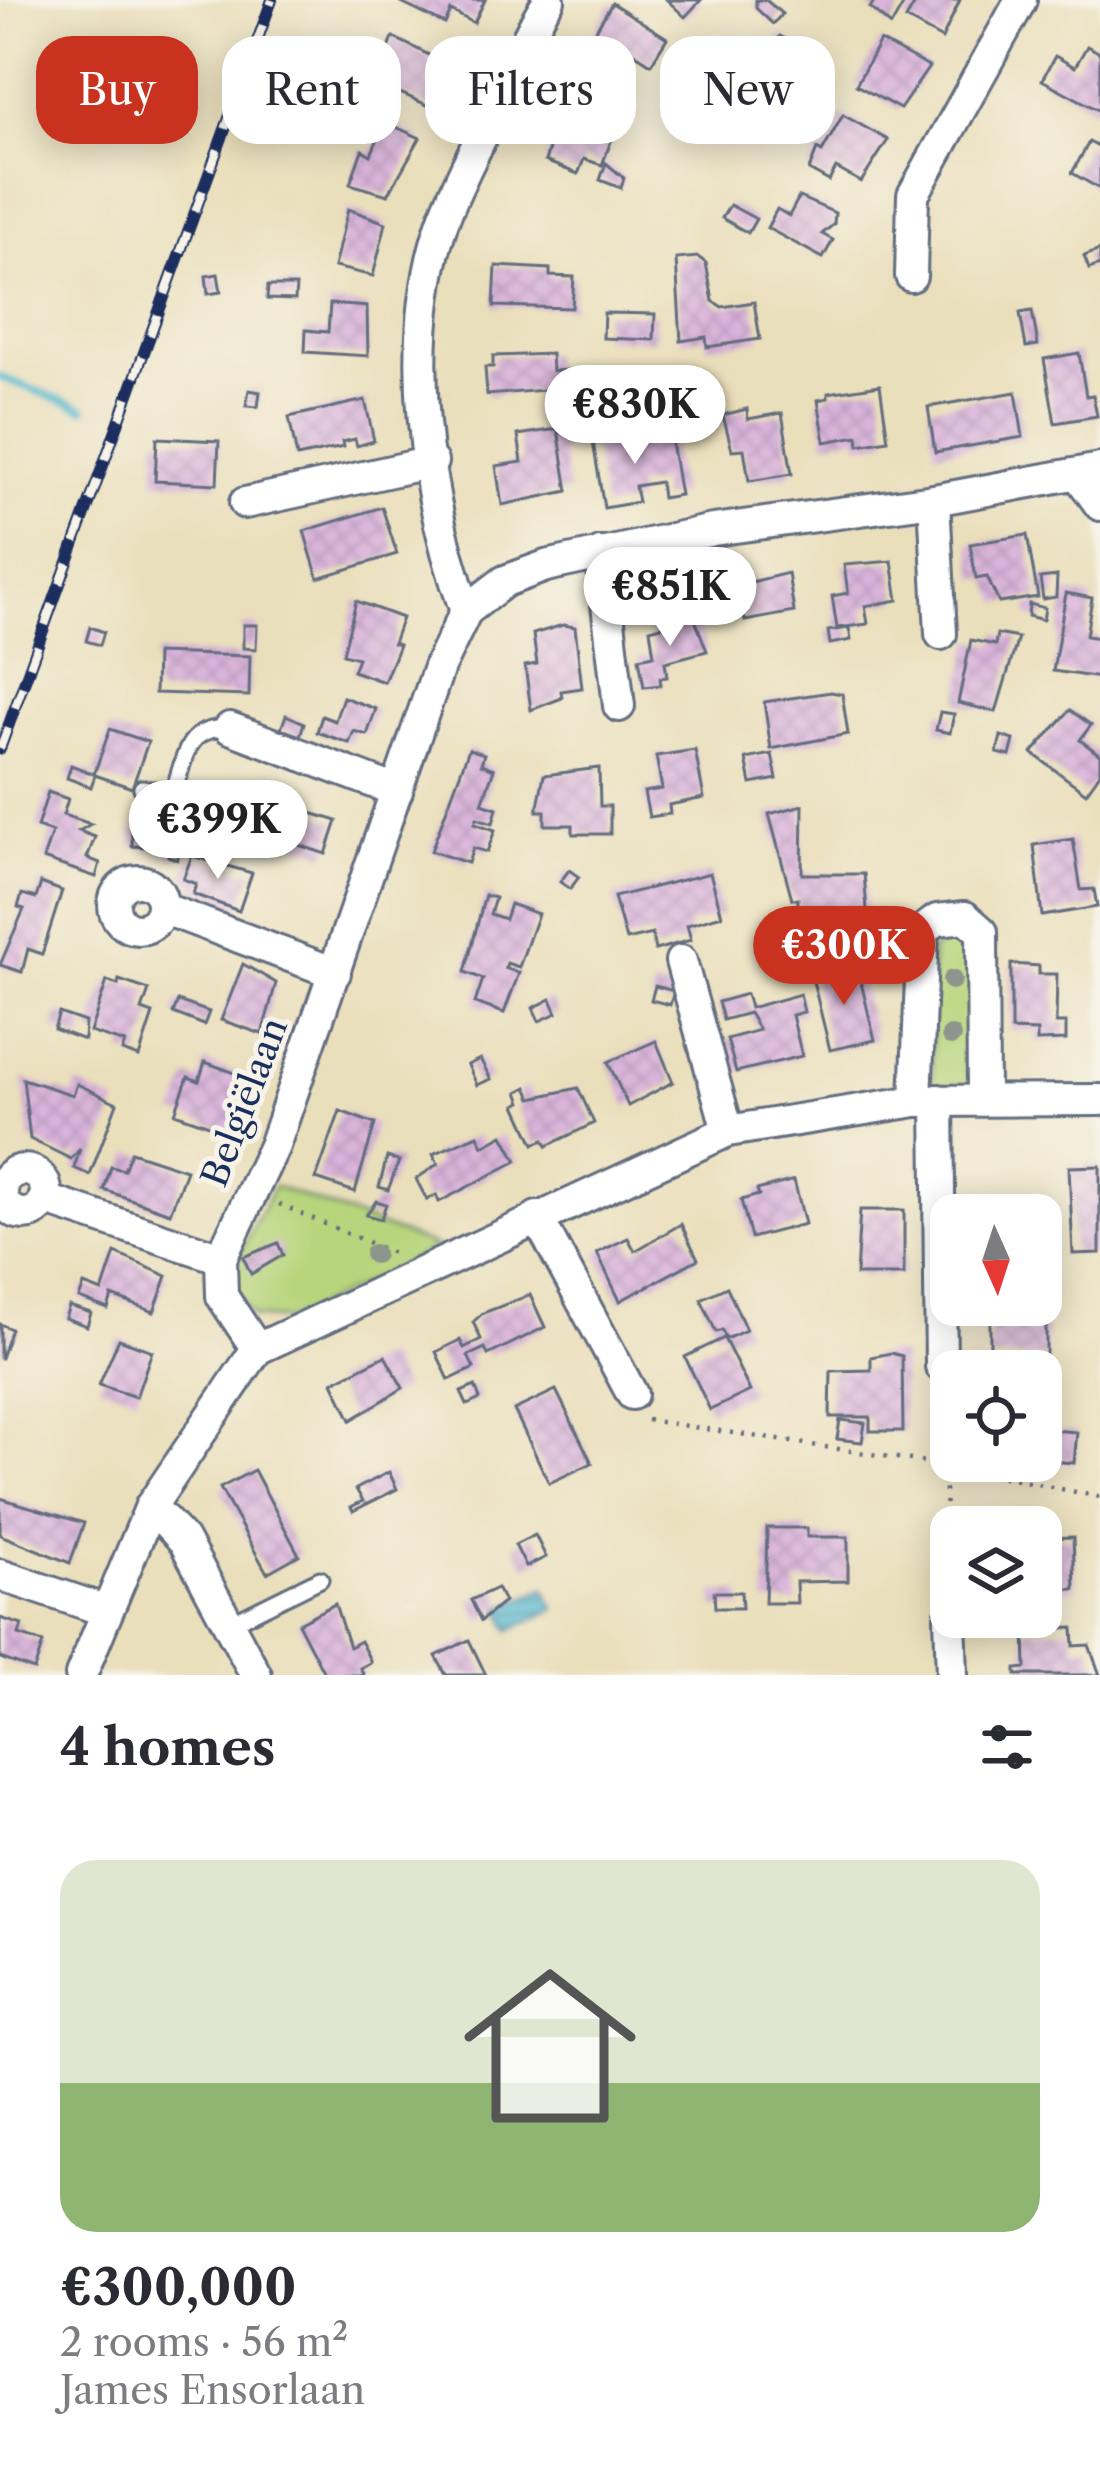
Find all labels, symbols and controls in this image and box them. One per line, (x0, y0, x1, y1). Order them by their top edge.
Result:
chip: Buy (36, 36, 198, 144)
chip: Rent (222, 36, 401, 144)
chip: Filters (425, 36, 636, 144)
chip: New (660, 36, 835, 144)
pin: €830K (551, 365, 719, 467)
text: €830K (572, 380, 698, 428)
pin: €851K (586, 547, 754, 649)
text: €851K (610, 562, 730, 610)
pin: €399K (134, 780, 302, 882)
text: €399K (156, 795, 280, 843)
pin: €300K (760, 906, 928, 1008)
text: €300K (780, 921, 908, 969)
street label: Belgiëlaan (192, 1011, 296, 1193)
north arrow (930, 1194, 1062, 1326)
map controls (930, 1194, 1062, 1638)
button: locate (930, 1350, 1062, 1482)
button: layers (930, 1506, 1062, 1638)
icon: filters (974, 1714, 1040, 1780)
text: 4 homes (60, 1716, 275, 1778)
icon: home (442, 1938, 658, 2154)
text: €300,000 (60, 2256, 296, 2318)
text: 2 rooms · 56 m² (60, 2318, 348, 2366)
text: James Ensorlaan (60, 2366, 365, 2414)

